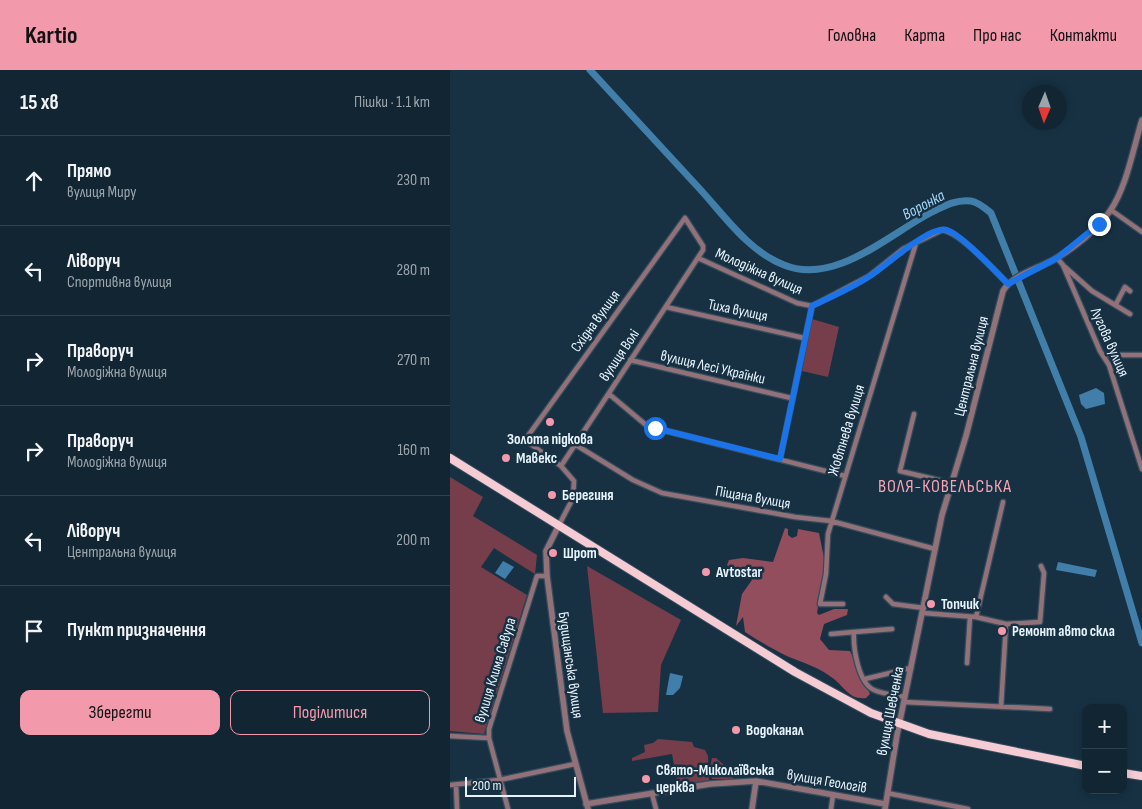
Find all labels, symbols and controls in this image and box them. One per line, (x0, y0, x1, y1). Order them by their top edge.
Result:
text: Kartio (25, 21, 77, 50)
text: Головна (828, 25, 876, 46)
text: Карта (904, 25, 945, 46)
text: Про нас (973, 25, 1022, 46)
text: Контакти (1050, 25, 1117, 46)
north arrow (1022, 85, 1067, 130)
text: 15 хв (20, 90, 59, 115)
text: Пішки · 1.1 km (354, 93, 430, 112)
text: Прямо (67, 160, 111, 183)
icon: ahead (20, 167, 48, 195)
text: 230 m (397, 171, 430, 190)
text: вулиця Миру (67, 183, 136, 202)
water label: Воронка (899, 186, 949, 224)
route end (1088, 213, 1111, 236)
street label: Молодіжна вулиця (712, 244, 806, 299)
text: Ліворуч (67, 250, 120, 273)
icon: left (20, 257, 48, 285)
text: 280 m (396, 261, 430, 280)
text: Спортивна вулиця (67, 273, 172, 292)
street label: Східна вулиця (567, 287, 624, 356)
street label: Тиха вулиця (706, 295, 770, 326)
street label: Лугова вулиця (1086, 304, 1133, 380)
street label: Центральна вулиця (950, 314, 993, 418)
street label: вулиця Волі (595, 325, 644, 385)
text: Праворуч (67, 340, 134, 363)
street label: вулиця Лесі Українки (659, 346, 767, 389)
icon: right (20, 347, 48, 375)
text: 270 m (397, 351, 430, 370)
text: Молодіжна вулиця (67, 363, 167, 382)
street label: Жовтнева вулиця (824, 382, 869, 478)
marker: Золота підкова (544, 416, 556, 428)
route start (644, 417, 667, 440)
text: Праворуч (67, 430, 134, 453)
place label: Золота підкова (507, 430, 593, 449)
icon: right (20, 437, 48, 465)
text: 160 m (397, 441, 430, 460)
place label: Мавекс (516, 449, 557, 468)
marker: Мавекс (500, 452, 512, 464)
text: Молодіжна вулиця (67, 453, 167, 472)
district label: ВОЛЯ-КОВЕЛЬСЬКА (878, 476, 1012, 497)
street label: Піщана вулиця (714, 482, 792, 513)
place label: Берегиня (562, 486, 614, 505)
marker: Берегиня (546, 489, 558, 501)
text: Ліворуч (67, 520, 120, 543)
icon: left (20, 527, 48, 555)
text: 200 m (396, 531, 430, 550)
text: Центральна вулиця (67, 543, 176, 562)
place label: Шрот (563, 544, 597, 563)
marker: Шрот (547, 547, 559, 559)
place label: Avtostar (715, 563, 763, 582)
marker: Avtostar (700, 566, 712, 578)
place label: Топчик (941, 595, 980, 614)
marker: Топчик (925, 598, 937, 610)
street label: Будищанська вулиця (554, 610, 587, 720)
street label: вулиця Клима Савура (471, 615, 521, 725)
icon: arrive (20, 617, 48, 645)
text: Пункт призначення (67, 619, 206, 642)
place label: Ремонт авто скла (1012, 622, 1115, 641)
marker: Ремонт авто скла (996, 625, 1008, 637)
street label: вулиця Шевченка (873, 665, 908, 757)
button: Зберегти (20, 690, 220, 735)
button: Поділитися (230, 690, 430, 735)
map controls (1082, 704, 1127, 794)
button: + (1082, 704, 1127, 749)
place label: Водоканал (746, 721, 804, 740)
marker: Водоканал (730, 724, 742, 736)
button: − (1082, 749, 1127, 794)
place label: Свято-Миколаївська церква (656, 761, 774, 797)
street label: вулиця Геологів (785, 765, 868, 798)
marker: Свято-Миколаївська церква (640, 773, 652, 785)
scale bar (465, 774, 576, 797)
text: 200 m (472, 777, 501, 794)

